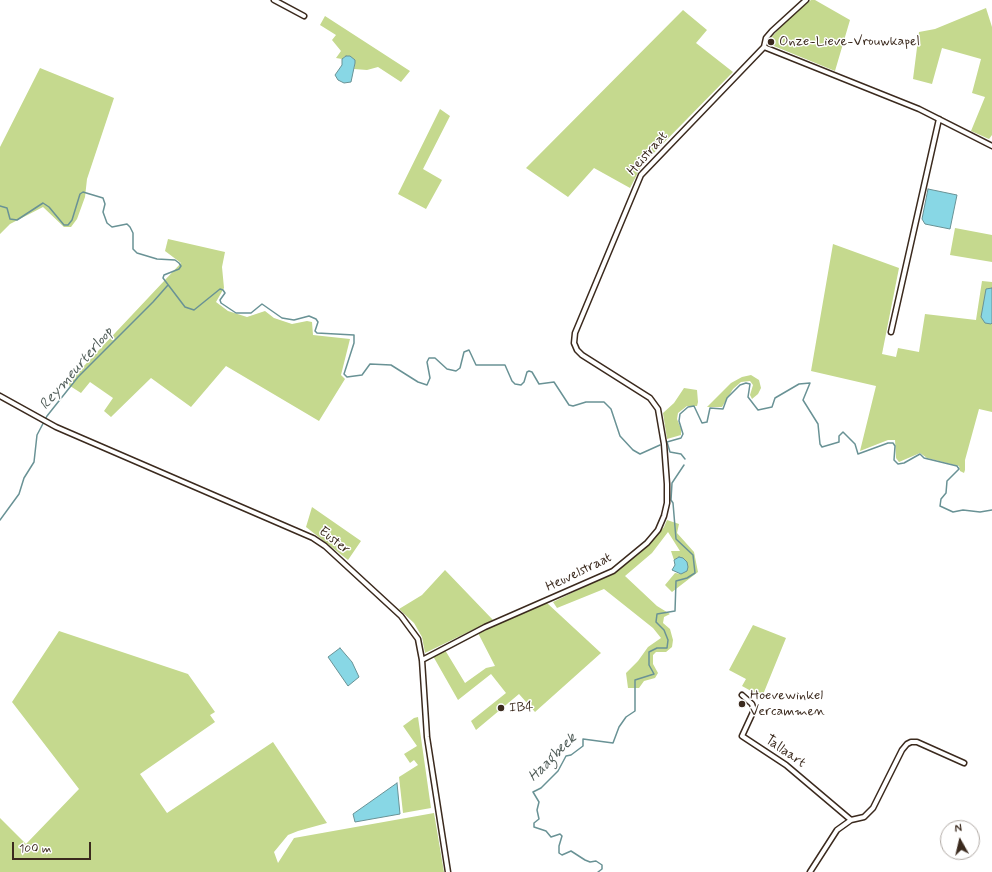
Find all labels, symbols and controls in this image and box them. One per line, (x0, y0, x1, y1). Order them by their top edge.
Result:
place label: Onze-Lieve-Vrouwkapel (779, 34, 920, 50)
marker: Onze-Lieve-Vrouwkapel (766, 37, 776, 47)
street label: Heistraat (624, 128, 672, 180)
water label: Reymeurterloop (36, 324, 118, 414)
street label: Euster (315, 523, 353, 559)
street label: Heuvelstraat (543, 550, 615, 596)
place label: Hoevewinkel Vercammen (750, 688, 825, 720)
marker: Hoevewinkel Vercammen (737, 699, 747, 709)
place label: IB4 (509, 700, 533, 716)
marker: IB4 (496, 703, 506, 713)
water label: Haagbeek (525, 730, 581, 786)
street label: Tallaart (761, 732, 809, 772)
north arrow (940, 820, 980, 860)
text: N (954, 822, 963, 837)
scale bar (14, 834, 93, 860)
text: 100 m (19, 841, 51, 857)

